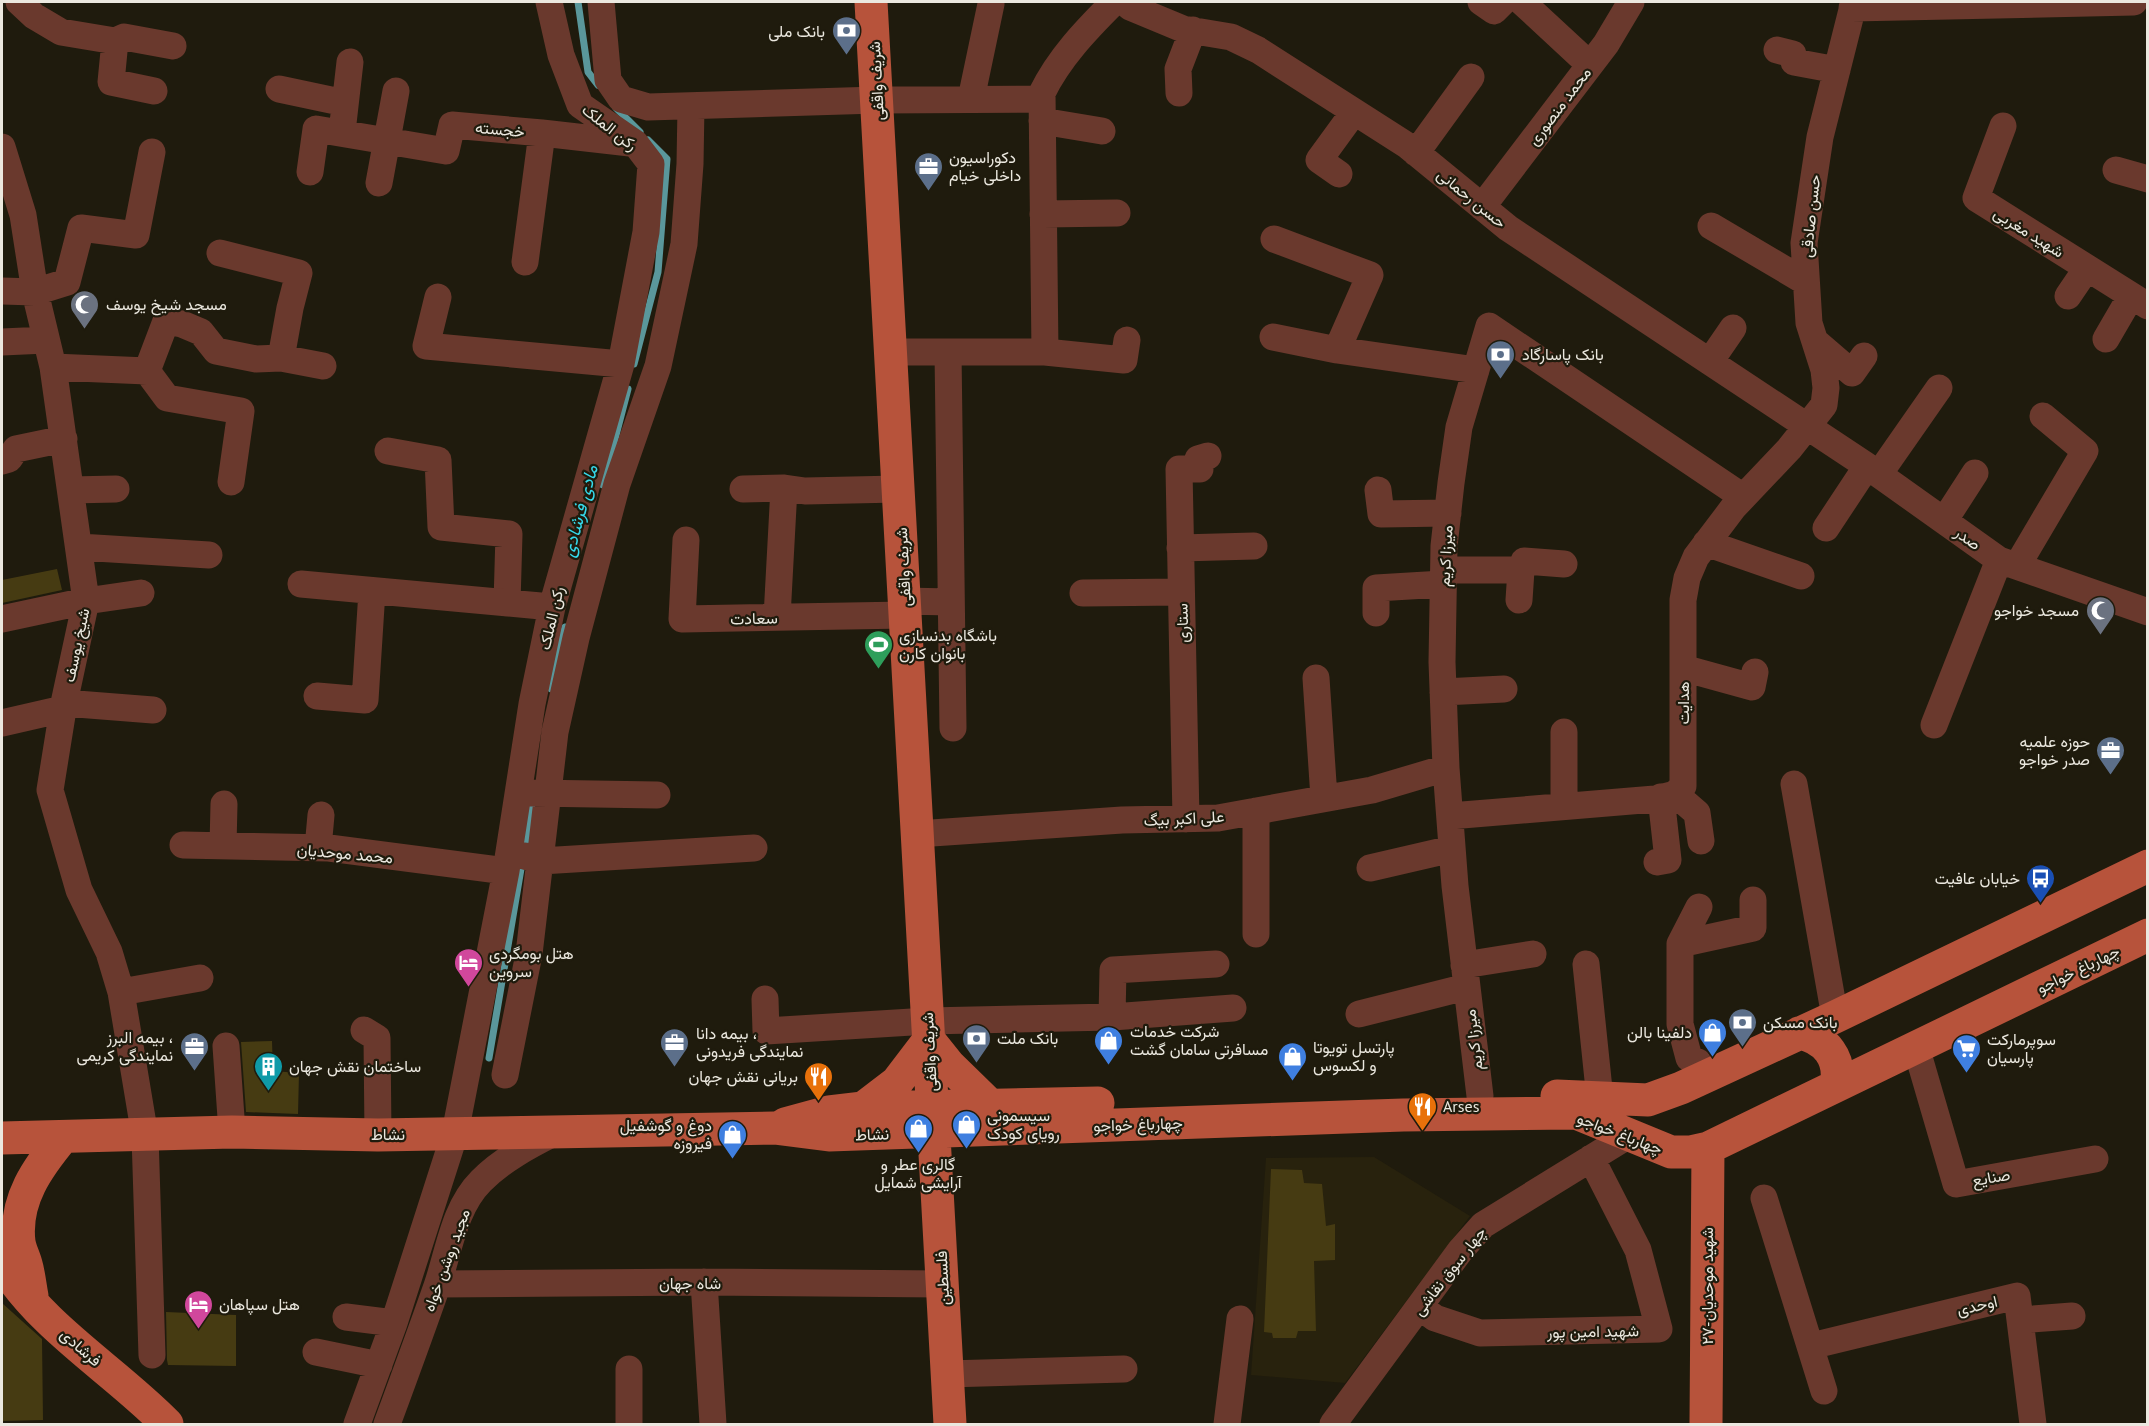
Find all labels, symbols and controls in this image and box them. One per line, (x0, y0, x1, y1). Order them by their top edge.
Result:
bank icon: بانک ملی (830, 15, 862, 57)
place label: بانک ملی (768, 21, 825, 42)
street label: شریف واقفی (864, 41, 889, 121)
street label: محمد منصوری (1523, 63, 1596, 150)
street label: رکن الملک (578, 99, 642, 156)
street label: خجسته (474, 117, 526, 141)
place label: دکوراسیون داخلی خیام (949, 147, 1021, 186)
office icon: دکوراسیون داخلی خیام (912, 150, 944, 192)
street label: حسن رحمانی (1433, 164, 1511, 233)
street label: حسن صادقی (1796, 173, 1825, 258)
street label: شهید مغربی (1990, 203, 2068, 262)
mosque icon: مسجد شیخ یوسف (69, 288, 101, 330)
place label: مسجد شیخ یوسف (106, 294, 227, 316)
bank icon: بانک پاسارگاد (1485, 338, 1517, 380)
place label: بانک پاسارگاد (1522, 344, 1604, 366)
water label: مادی فرشادی (556, 462, 603, 559)
street label: صدر (1950, 521, 1985, 555)
street label: میرزا کریم (1433, 525, 1458, 587)
street label: شریف واقفی (891, 527, 916, 607)
street label: رکن الملک (534, 584, 569, 652)
mosque icon: مسجد خواجو (2084, 594, 2116, 636)
place label: مسجد خواجو (1994, 600, 2079, 621)
street label: ستاری (1172, 603, 1193, 643)
street label: شیخ یوسف (58, 606, 96, 684)
street label: سعادت (730, 608, 778, 628)
place label: باشگاه بدنسازی بانوان کارن (899, 625, 997, 664)
sports icon: باشگاه بدنسازی بانوان کارن (862, 628, 894, 670)
street label: هدایت (1673, 681, 1693, 725)
place label: حوزه علمیه صدر خواجو (2019, 731, 2090, 770)
office icon: حوزه علمیه صدر خواجو (2095, 734, 2127, 776)
street label: علی اکبر بیگ (1143, 806, 1225, 831)
street label: محمد موحدیان (296, 839, 394, 868)
bus stop icon: خیابان عافیت (2025, 862, 2057, 904)
place label: خیابان عافیت (1935, 868, 2020, 888)
street label: چهارباغ خواجو (2033, 940, 2124, 999)
place label: هتل بومگردی سروین (489, 943, 574, 982)
hotel icon: هتل بومگردی سروین (452, 946, 484, 988)
bank icon: بانک مسکن (1726, 1006, 1758, 1048)
street label: میرزا کریم (1459, 1008, 1488, 1072)
street label: شریف واقفی (917, 1012, 942, 1092)
place label: بانک مسکن (1763, 1012, 1838, 1033)
shop icon: دلفینا بالن (1697, 1016, 1729, 1058)
place label: شرکت خدمات مسافرتی سامان گشت (1130, 1021, 1268, 1060)
bank icon: بانک ملت (960, 1022, 992, 1064)
place label: دلفینا بالن (1627, 1022, 1692, 1043)
place label: بیمه دانا ، نمایندگی فریدونی (696, 1023, 803, 1062)
shop icon: شرکت خدمات مسافرتی سامان گشت (1093, 1024, 1125, 1066)
office icon: بیمه دانا ، نمایندگی فریدونی (659, 1026, 691, 1068)
place label: بیمه البرز ، نمایندگی کریمی (77, 1027, 173, 1066)
place label: بانک ملت (997, 1028, 1058, 1048)
place label: سوپرمارکت پارسیان (1987, 1029, 2056, 1069)
office icon: بیمه البرز ، نمایندگی کریمی (178, 1030, 210, 1072)
supermarket icon: سوپرمارکت پارسیان (1950, 1032, 1982, 1074)
place label: پارتسل تویوتا و لکسوس (1313, 1037, 1394, 1076)
shop icon: پارتسل تویوتا و لکسوس (1276, 1040, 1308, 1082)
building icon: ساختمان نقش جهان (252, 1050, 284, 1092)
place label: ساختمان نقش جهان (289, 1056, 421, 1077)
restaurant icon: بریانی نقش جهان (803, 1060, 835, 1102)
place label: بریانی نقش جهان (688, 1066, 798, 1087)
restaurant icon: Arses (1406, 1090, 1438, 1132)
place label: Arses (1443, 1096, 1480, 1116)
place label: سیسمونی رویای کودک (987, 1105, 1060, 1144)
shop icon: سیسمونی رویای کودک (950, 1108, 982, 1150)
street label: چهارباغ خواجو (1574, 1108, 1666, 1160)
shop icon: گالری عطر و آرایشی شمایل (902, 1112, 934, 1154)
street label: چهارباغ خواجو (1093, 1112, 1184, 1138)
place label: دوغ و گوشفیل فیروزه (620, 1115, 712, 1154)
shop icon: دوغ و گوشفیل فیروزه (717, 1118, 749, 1160)
street label: نشاط (855, 1123, 889, 1145)
street label: نشاط (371, 1124, 405, 1144)
place label: گالری عطر و آرایشی شمایل (874, 1154, 963, 1193)
street label: صنایع (1970, 1164, 2012, 1192)
street label: مجید روشن خواه (418, 1206, 475, 1314)
street label: چهار سوق نقاشی (1408, 1222, 1492, 1321)
street label: ۲۷-شهید موحدیان (1697, 1227, 1718, 1345)
street label: فلسطین (931, 1250, 954, 1306)
street label: شاه جهان (659, 1273, 721, 1294)
hotel icon: هتل سپاهان (182, 1288, 214, 1330)
street label: اوحدی (1955, 1291, 2000, 1320)
place label: هتل سپاهان (219, 1294, 300, 1316)
street label: شهید امین پور (1546, 1320, 1639, 1344)
street label: فرشادی (56, 1324, 106, 1371)

